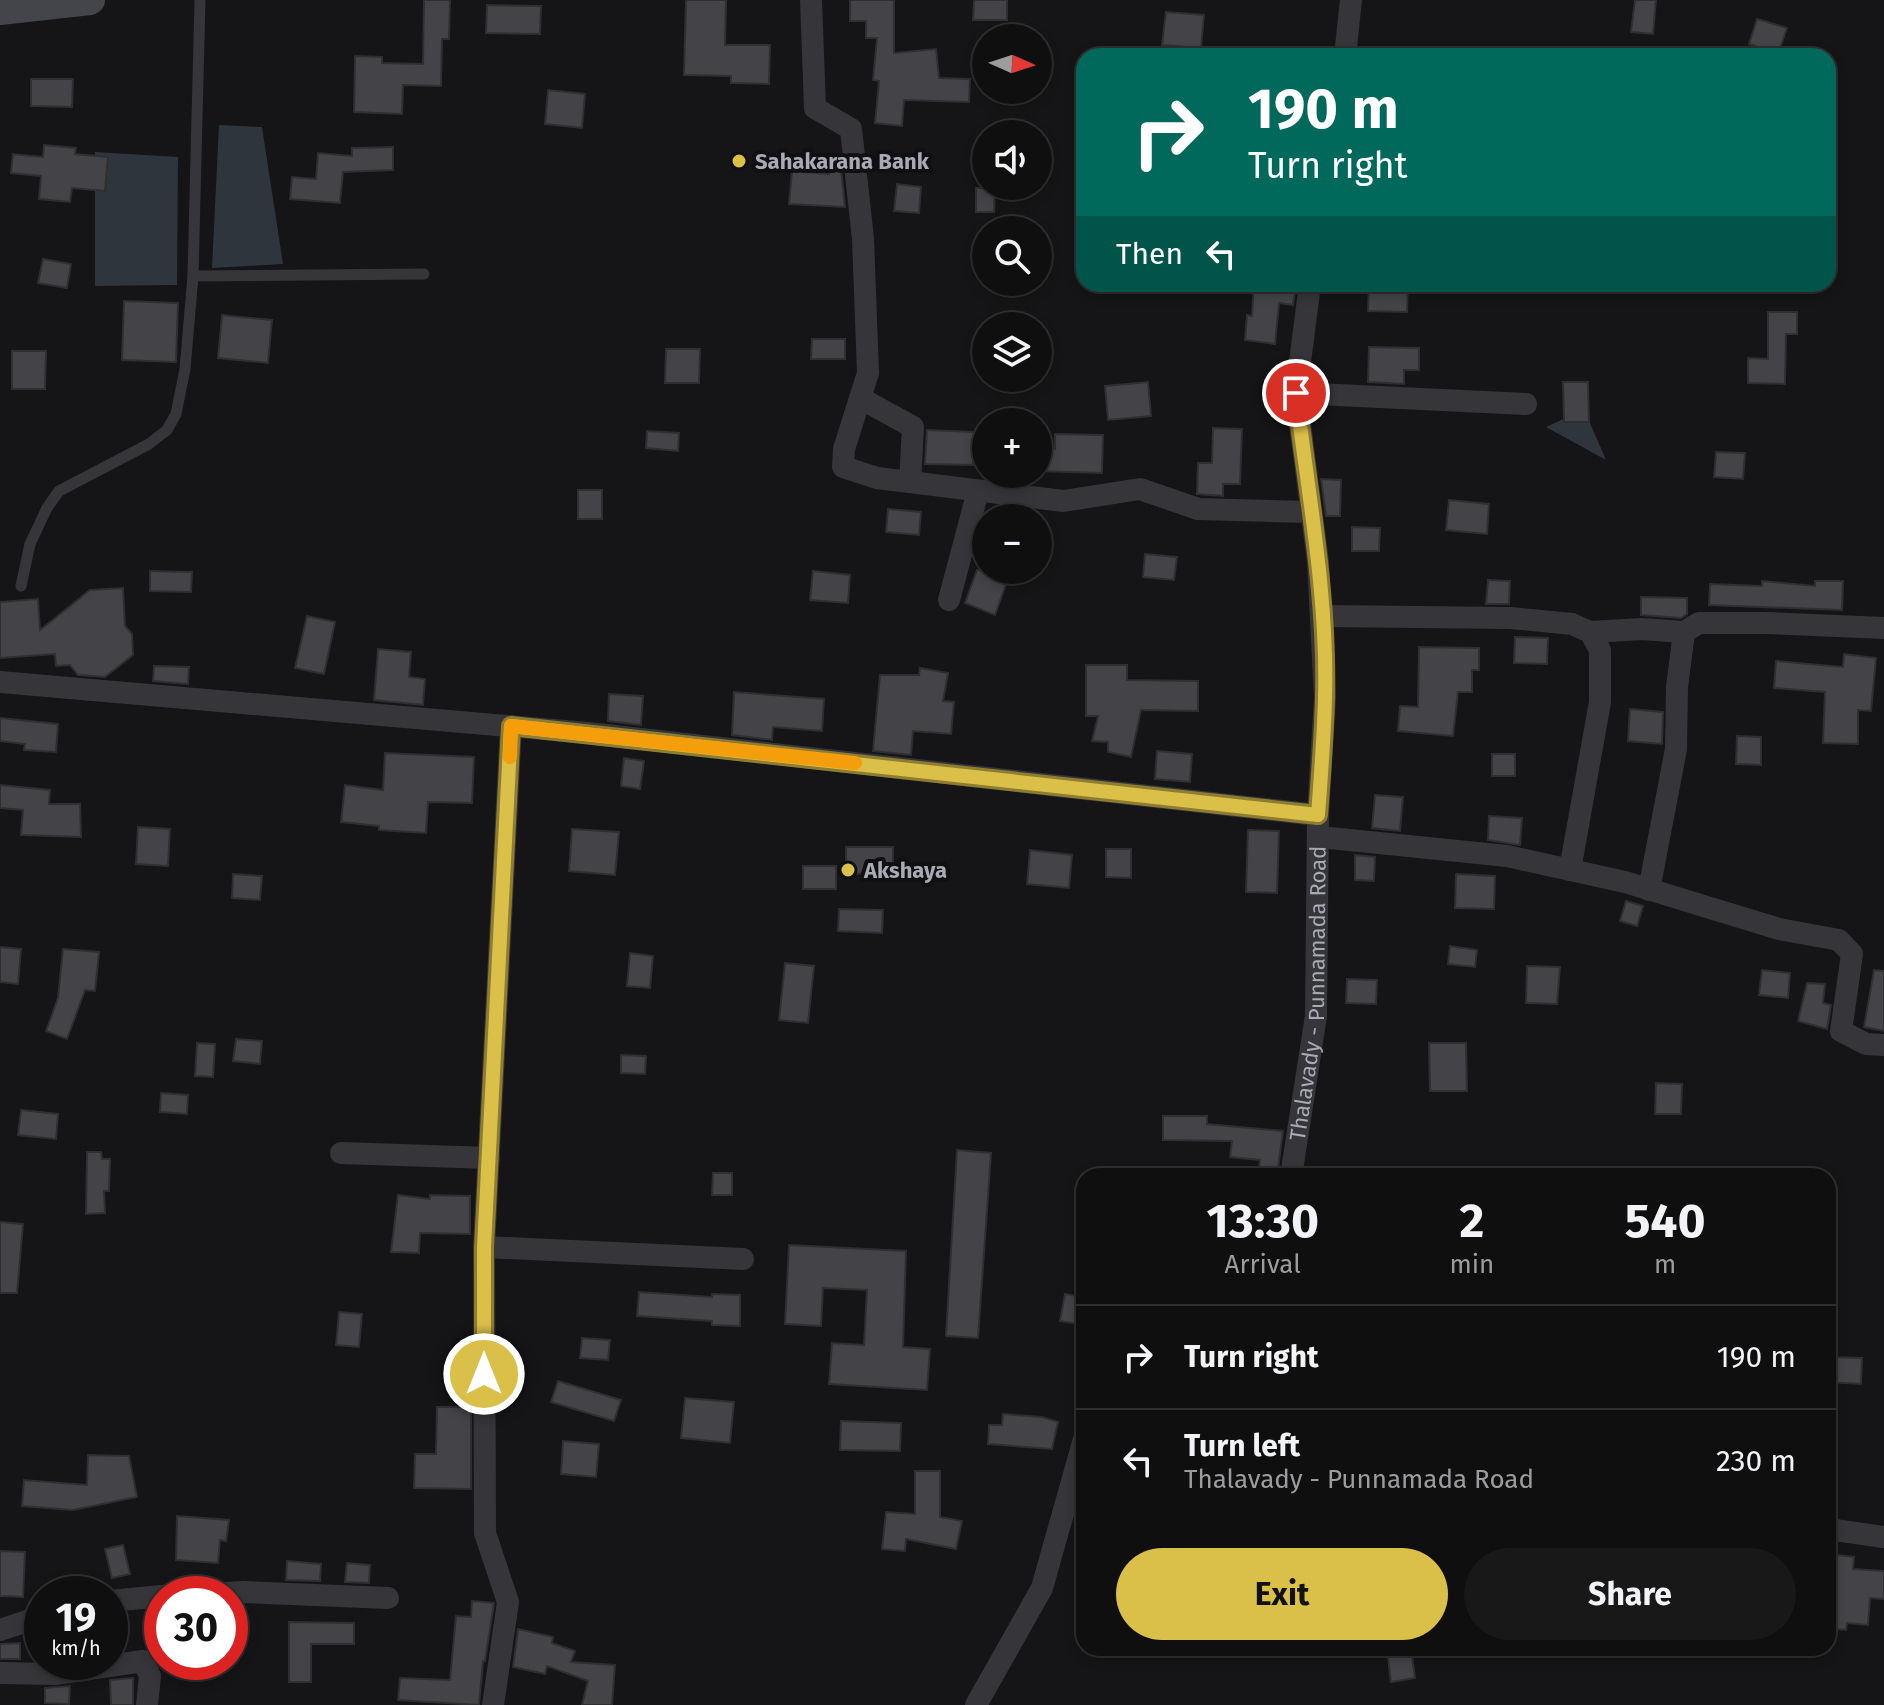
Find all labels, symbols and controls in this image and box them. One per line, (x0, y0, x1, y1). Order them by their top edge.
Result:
north arrow (972, 24, 1052, 104)
map controls (972, 24, 1052, 584)
text: 190 m (1248, 76, 1399, 143)
icon: right (1116, 80, 1220, 184)
button: sound (972, 120, 1052, 200)
text: Turn right (1248, 144, 1408, 188)
place label: Sahakarana Bank (755, 148, 930, 175)
marker: Sahakarana Bank (730, 152, 748, 170)
button: search (972, 216, 1052, 296)
icon: left (1199, 232, 1243, 276)
text: Then (1116, 236, 1183, 272)
button: layers (972, 312, 1052, 392)
pin (1262, 359, 1330, 427)
icon: arrive (1274, 371, 1318, 415)
button: + (972, 408, 1052, 488)
button: − (972, 504, 1052, 584)
street label: Thalavady - Punnamada Road (1284, 846, 1332, 1143)
place label: Akshaya (863, 857, 947, 884)
marker: Akshaya (839, 861, 857, 879)
text: 13:30 (1206, 1192, 1319, 1250)
text: 2 (1459, 1192, 1484, 1250)
text: 540 (1625, 1192, 1706, 1250)
text: Arrival (1225, 1249, 1301, 1280)
text: min (1449, 1249, 1494, 1280)
text: m (1654, 1249, 1676, 1280)
position arrow (442, 1332, 526, 1416)
icon: right (1116, 1335, 1160, 1379)
text: Turn right (1184, 1339, 1319, 1375)
text: 190 m (1717, 1339, 1796, 1375)
text: Turn left (1184, 1428, 1300, 1464)
icon: left (1116, 1439, 1160, 1483)
text: 230 m (1716, 1443, 1796, 1479)
text: Thalavady - Punnamada Road (1184, 1464, 1534, 1495)
button: Exit (1116, 1548, 1448, 1640)
button: Share (1464, 1548, 1796, 1640)
speed limit sign: 30 (144, 1576, 248, 1680)
text: 19 (56, 1594, 96, 1642)
text: km/h (51, 1636, 101, 1660)

